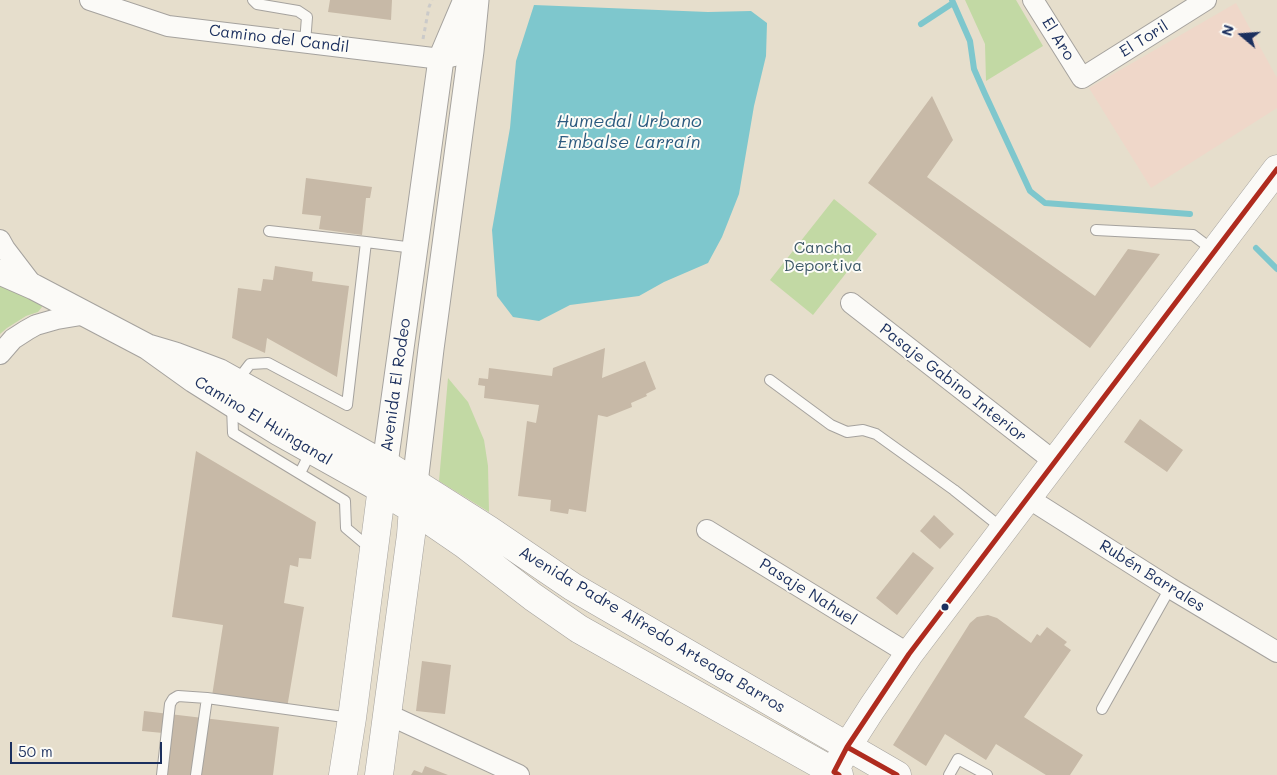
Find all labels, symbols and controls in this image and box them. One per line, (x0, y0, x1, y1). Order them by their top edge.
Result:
north arrow (1217, 10, 1267, 60)
street label: El Aro (1037, 14, 1079, 64)
street label: El Toril (1116, 17, 1172, 61)
street label: Camino del Candil (208, 21, 350, 57)
text: N (1217, 22, 1238, 38)
water label: Humedal Urbano Embalse Larraín (556, 110, 702, 152)
park label: Cancha Deportiva (784, 238, 862, 276)
street label: Avenida El Rodeo (377, 317, 415, 453)
street label: Pasaje Gabino Interior (876, 320, 1030, 446)
street label: Camino El Huinganal (191, 372, 335, 470)
street label: Rubén Barrales (1096, 536, 1208, 616)
street label: Avenida Padre Alfredo Arteaga Barros (515, 543, 789, 717)
street label: Pasaje Nahuel (756, 554, 860, 630)
unlabelled marker (940, 602, 950, 612)
scale bar (12, 732, 165, 764)
text: 50 m (18, 741, 53, 761)

